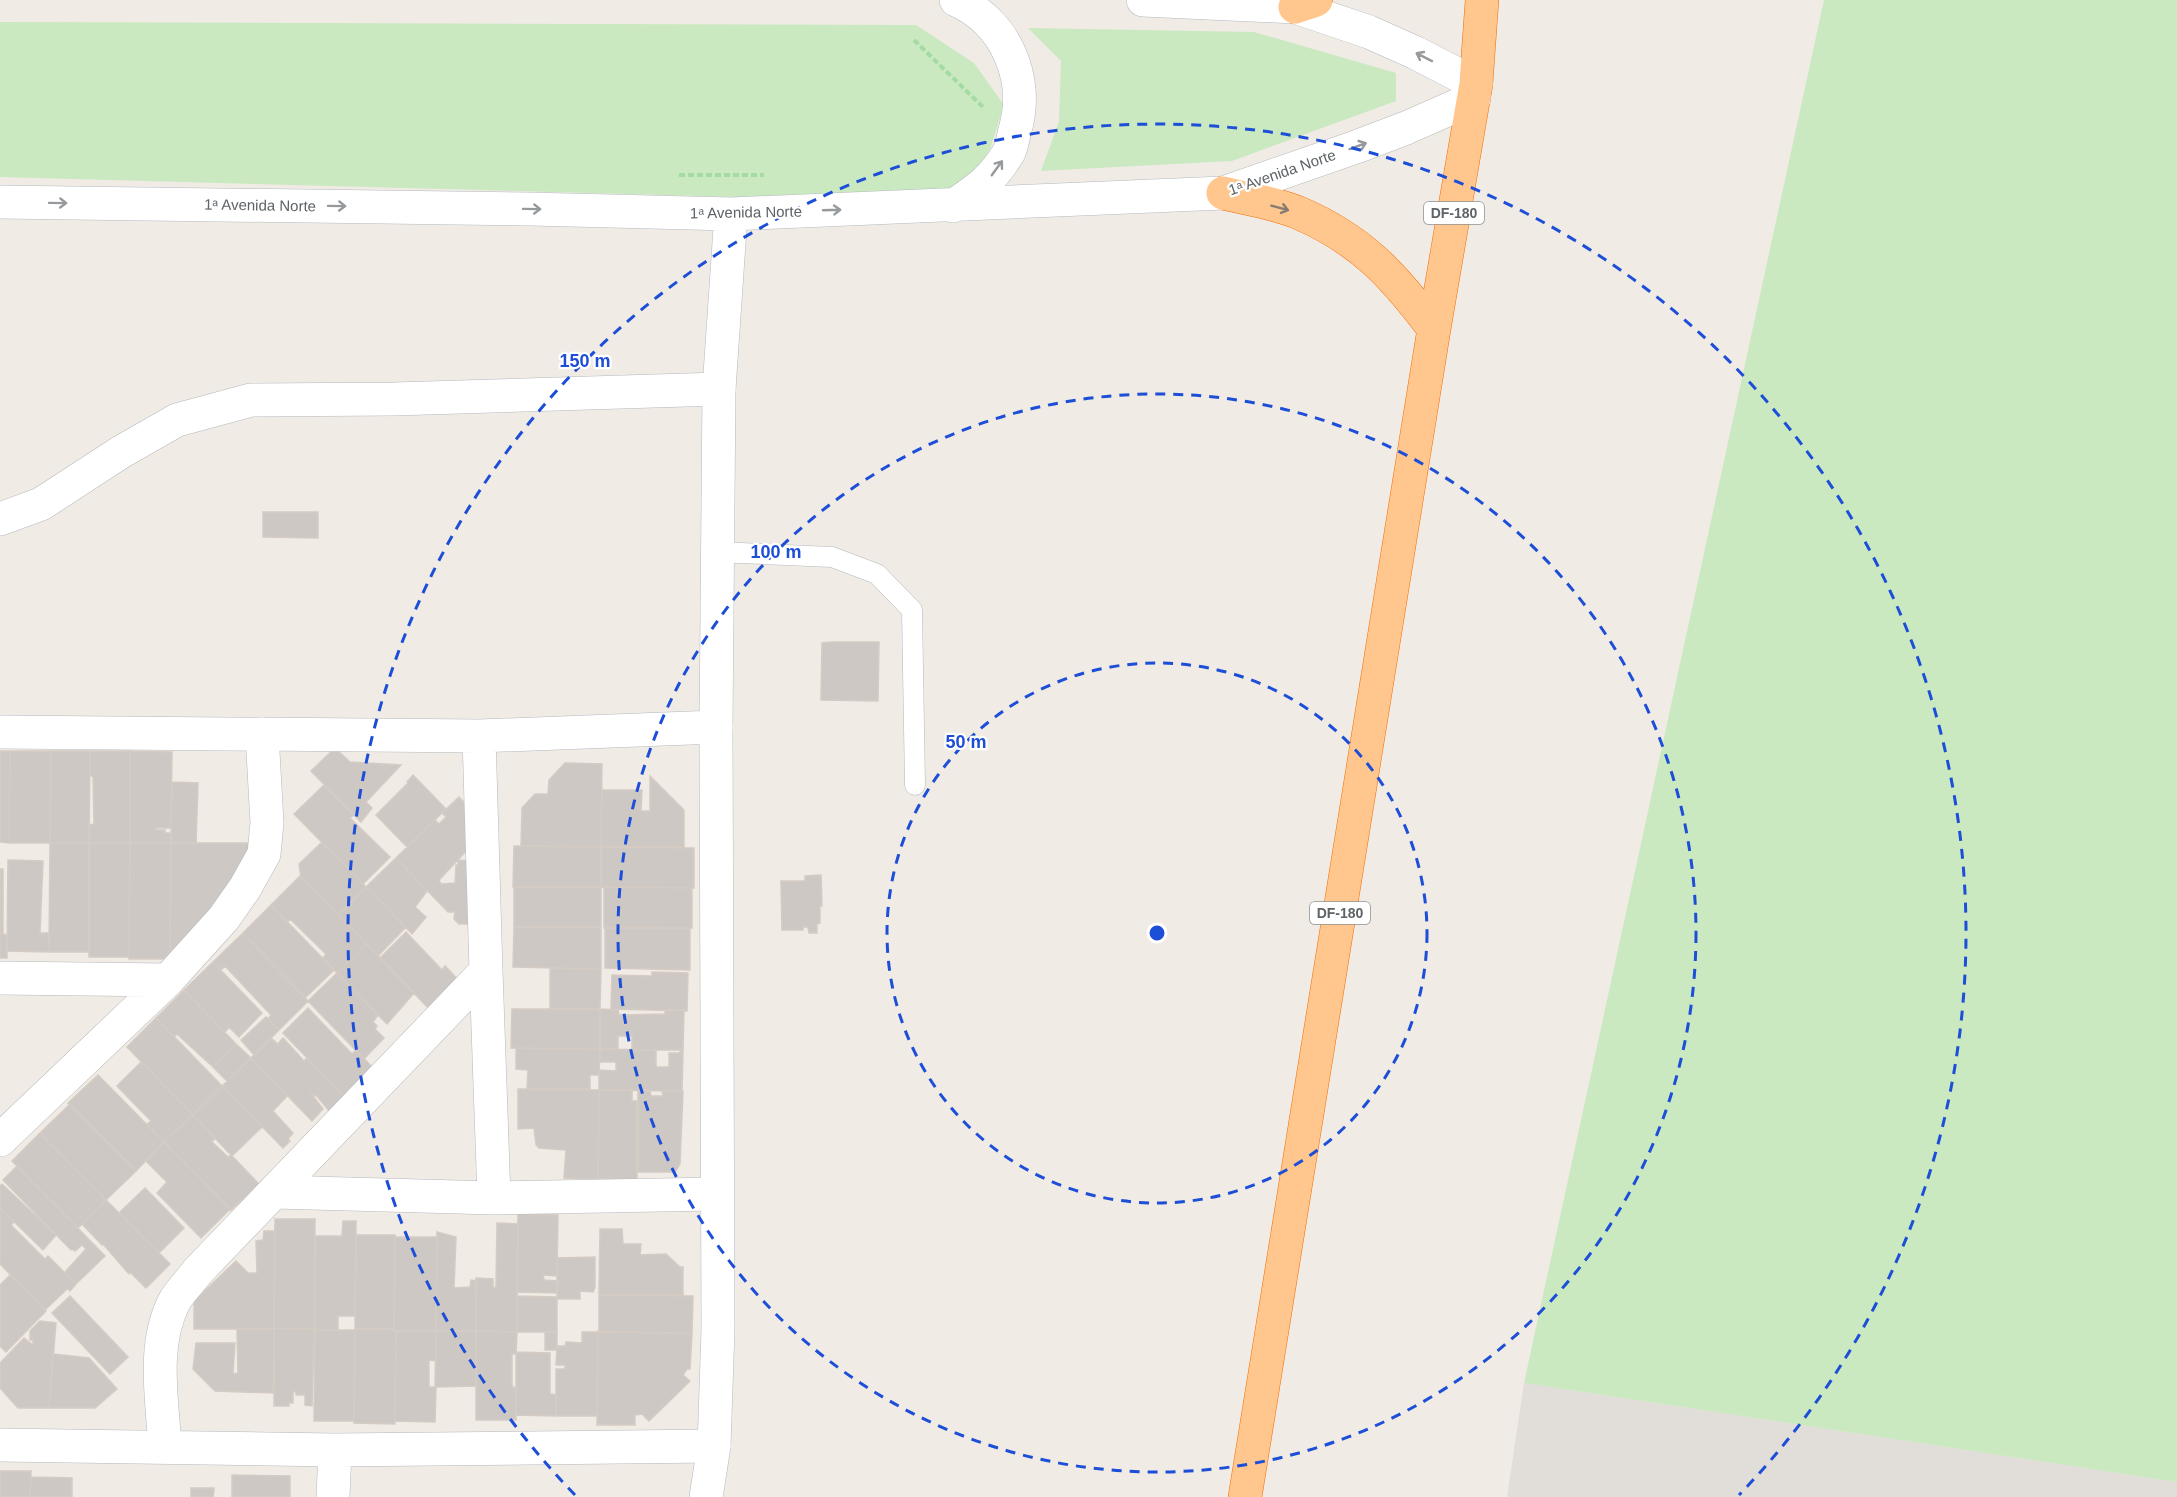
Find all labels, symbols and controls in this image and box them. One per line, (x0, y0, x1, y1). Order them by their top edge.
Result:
one-way arrow (1416, 51, 1433, 63)
one-way arrow (1348, 140, 1367, 151)
street label: 1ᵃ Avenida Norte (1226, 146, 1338, 198)
one-way arrow (991, 161, 1003, 177)
street label: 1ᵃ Avenida Norte (204, 196, 316, 214)
one-way arrow (48, 197, 68, 209)
one-way arrow (327, 200, 347, 212)
one-way arrow (1270, 202, 1289, 214)
road number: DF-180 (1424, 202, 1484, 224)
one-way arrow (522, 203, 542, 214)
street label: 1ᵃ Avenida Norte (690, 203, 802, 221)
one-way arrow (822, 204, 842, 216)
text: 150 m (559, 351, 611, 371)
text: 100 m (750, 542, 802, 562)
text: 50 m (945, 732, 987, 752)
road number: DF-180 (1310, 902, 1370, 924)
centre of rings (1147, 923, 1167, 943)

